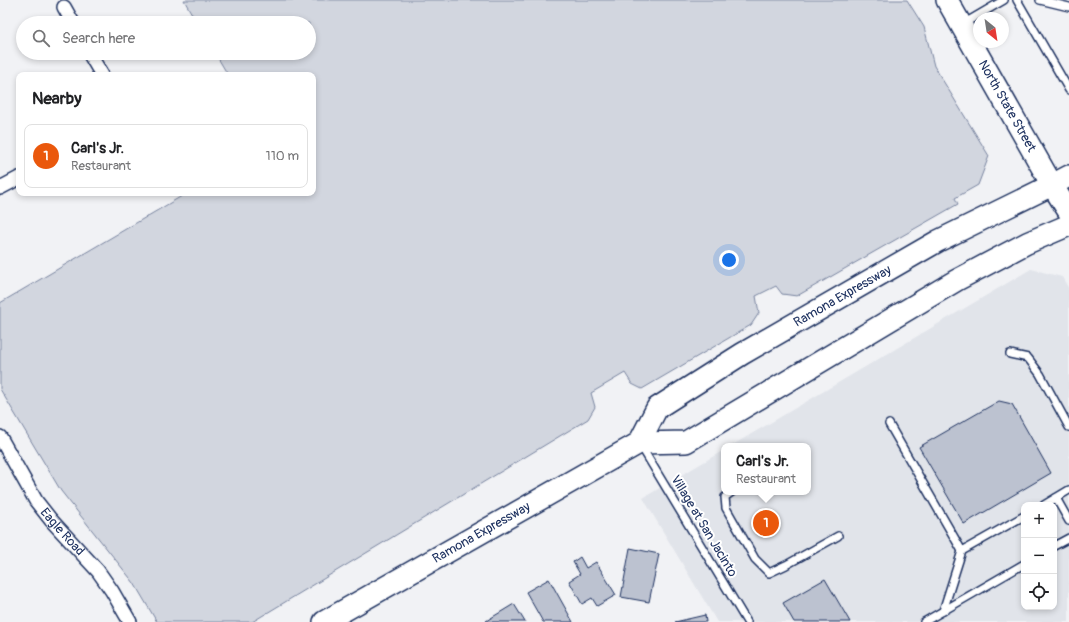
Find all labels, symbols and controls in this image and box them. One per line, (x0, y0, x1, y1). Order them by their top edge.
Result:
north arrow (973, 12, 1009, 48)
search box (16, 16, 316, 60)
icon: search (30, 27, 52, 49)
text: Search here (62, 29, 135, 48)
street label: North State Street (975, 57, 1040, 155)
text: Nearby (32, 88, 81, 109)
text: Carl's Jr. (71, 139, 124, 158)
text: 1 (43, 148, 49, 164)
text: 110 m (266, 148, 299, 164)
text: Restaurant (71, 158, 131, 174)
your location (719, 250, 739, 270)
street label: Ramona Expressway (791, 262, 894, 330)
popup (721, 443, 811, 495)
text: Carl's Jr. (736, 452, 789, 471)
text: Restaurant (736, 471, 796, 487)
street label: Village at San Jacinto (667, 472, 741, 580)
street label: Ramona Expressway (430, 498, 533, 567)
map controls (1021, 502, 1057, 610)
button: + (1021, 502, 1057, 538)
street label: Eagle Road (37, 505, 88, 559)
pin: 1 (753, 508, 779, 538)
button: − (1021, 538, 1057, 574)
button: locate (1021, 574, 1057, 610)

